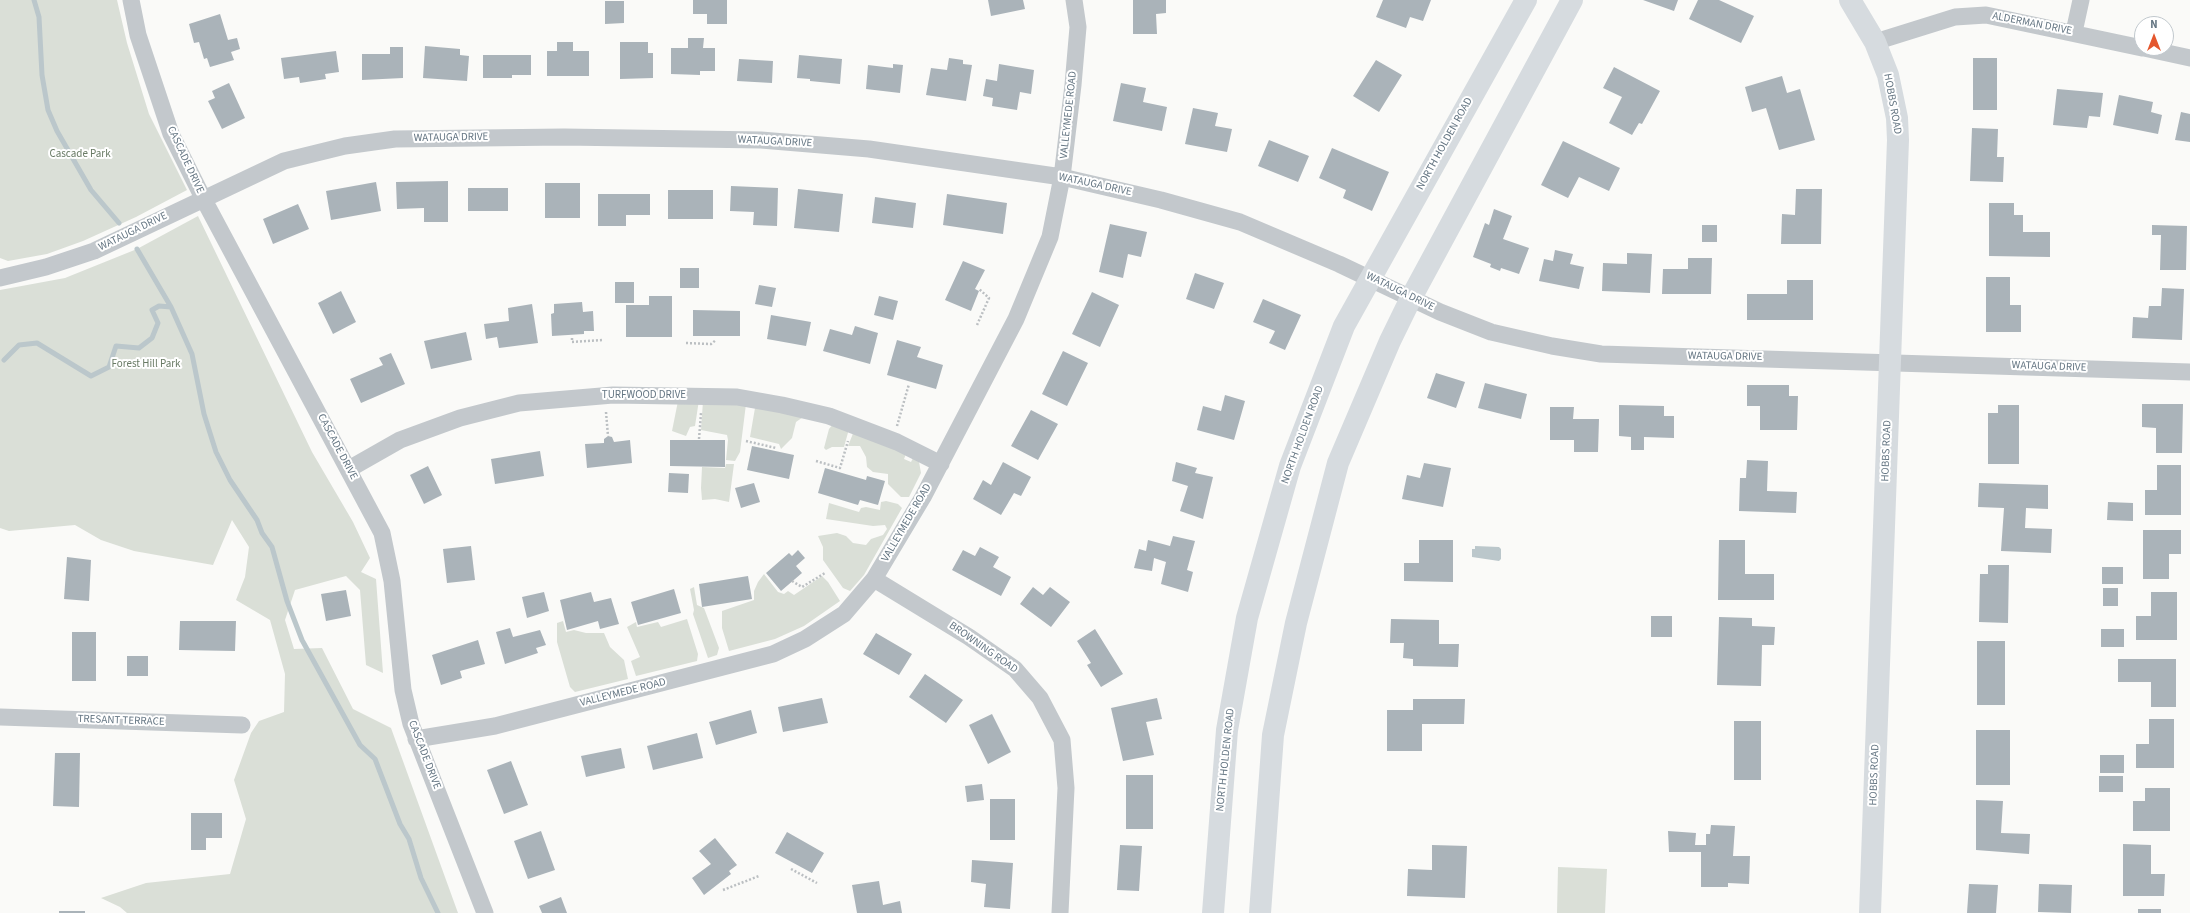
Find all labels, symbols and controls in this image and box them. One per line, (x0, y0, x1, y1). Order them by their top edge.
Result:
street label: ALDERMAN DRIVE (1991, 10, 2073, 38)
north arrow (2134, 16, 2174, 56)
text: N (2150, 17, 2158, 32)
street label: VALLEYMEDE ROAD (1058, 71, 1080, 159)
street label: HOBBS ROAD (1880, 73, 1904, 135)
street label: NORTH HOLDEN ROAD (1414, 95, 1476, 193)
street label: CASCADE DRIVE (164, 124, 206, 196)
street label: WATAUGA DRIVE (414, 131, 488, 145)
street label: WATAUGA DRIVE (737, 133, 813, 151)
park label: Cascade Park (49, 148, 111, 162)
street label: WATAUGA DRIVE (1057, 171, 1133, 199)
street label: WATAUGA DRIVE (97, 210, 169, 254)
street label: WATAUGA DRIVE (1364, 270, 1436, 314)
street label: WATAUGA DRIVE (1688, 350, 1762, 364)
park label: Forest Hill Park (112, 358, 180, 372)
street label: WATAUGA DRIVE (2011, 359, 2087, 375)
street label: NORTH HOLDEN ROAD (1279, 384, 1327, 486)
street label: TURFWOOD DRIVE (602, 389, 686, 403)
street label: CASCADE DRIVE (314, 412, 360, 482)
street label: HOBBS ROAD (1879, 420, 1895, 482)
street label: VALLEYMEDE ROAD (879, 482, 935, 564)
street label: BROWNING ROAD (946, 619, 1020, 677)
street label: VALLEYMEDE ROAD (579, 676, 667, 710)
street label: NORTH HOLDEN ROAD (1214, 708, 1238, 812)
street label: TRESANT TERRACE (77, 713, 165, 729)
street label: CASCADE DRIVE (405, 719, 443, 791)
street label: HOBBS ROAD (1867, 744, 1883, 806)

